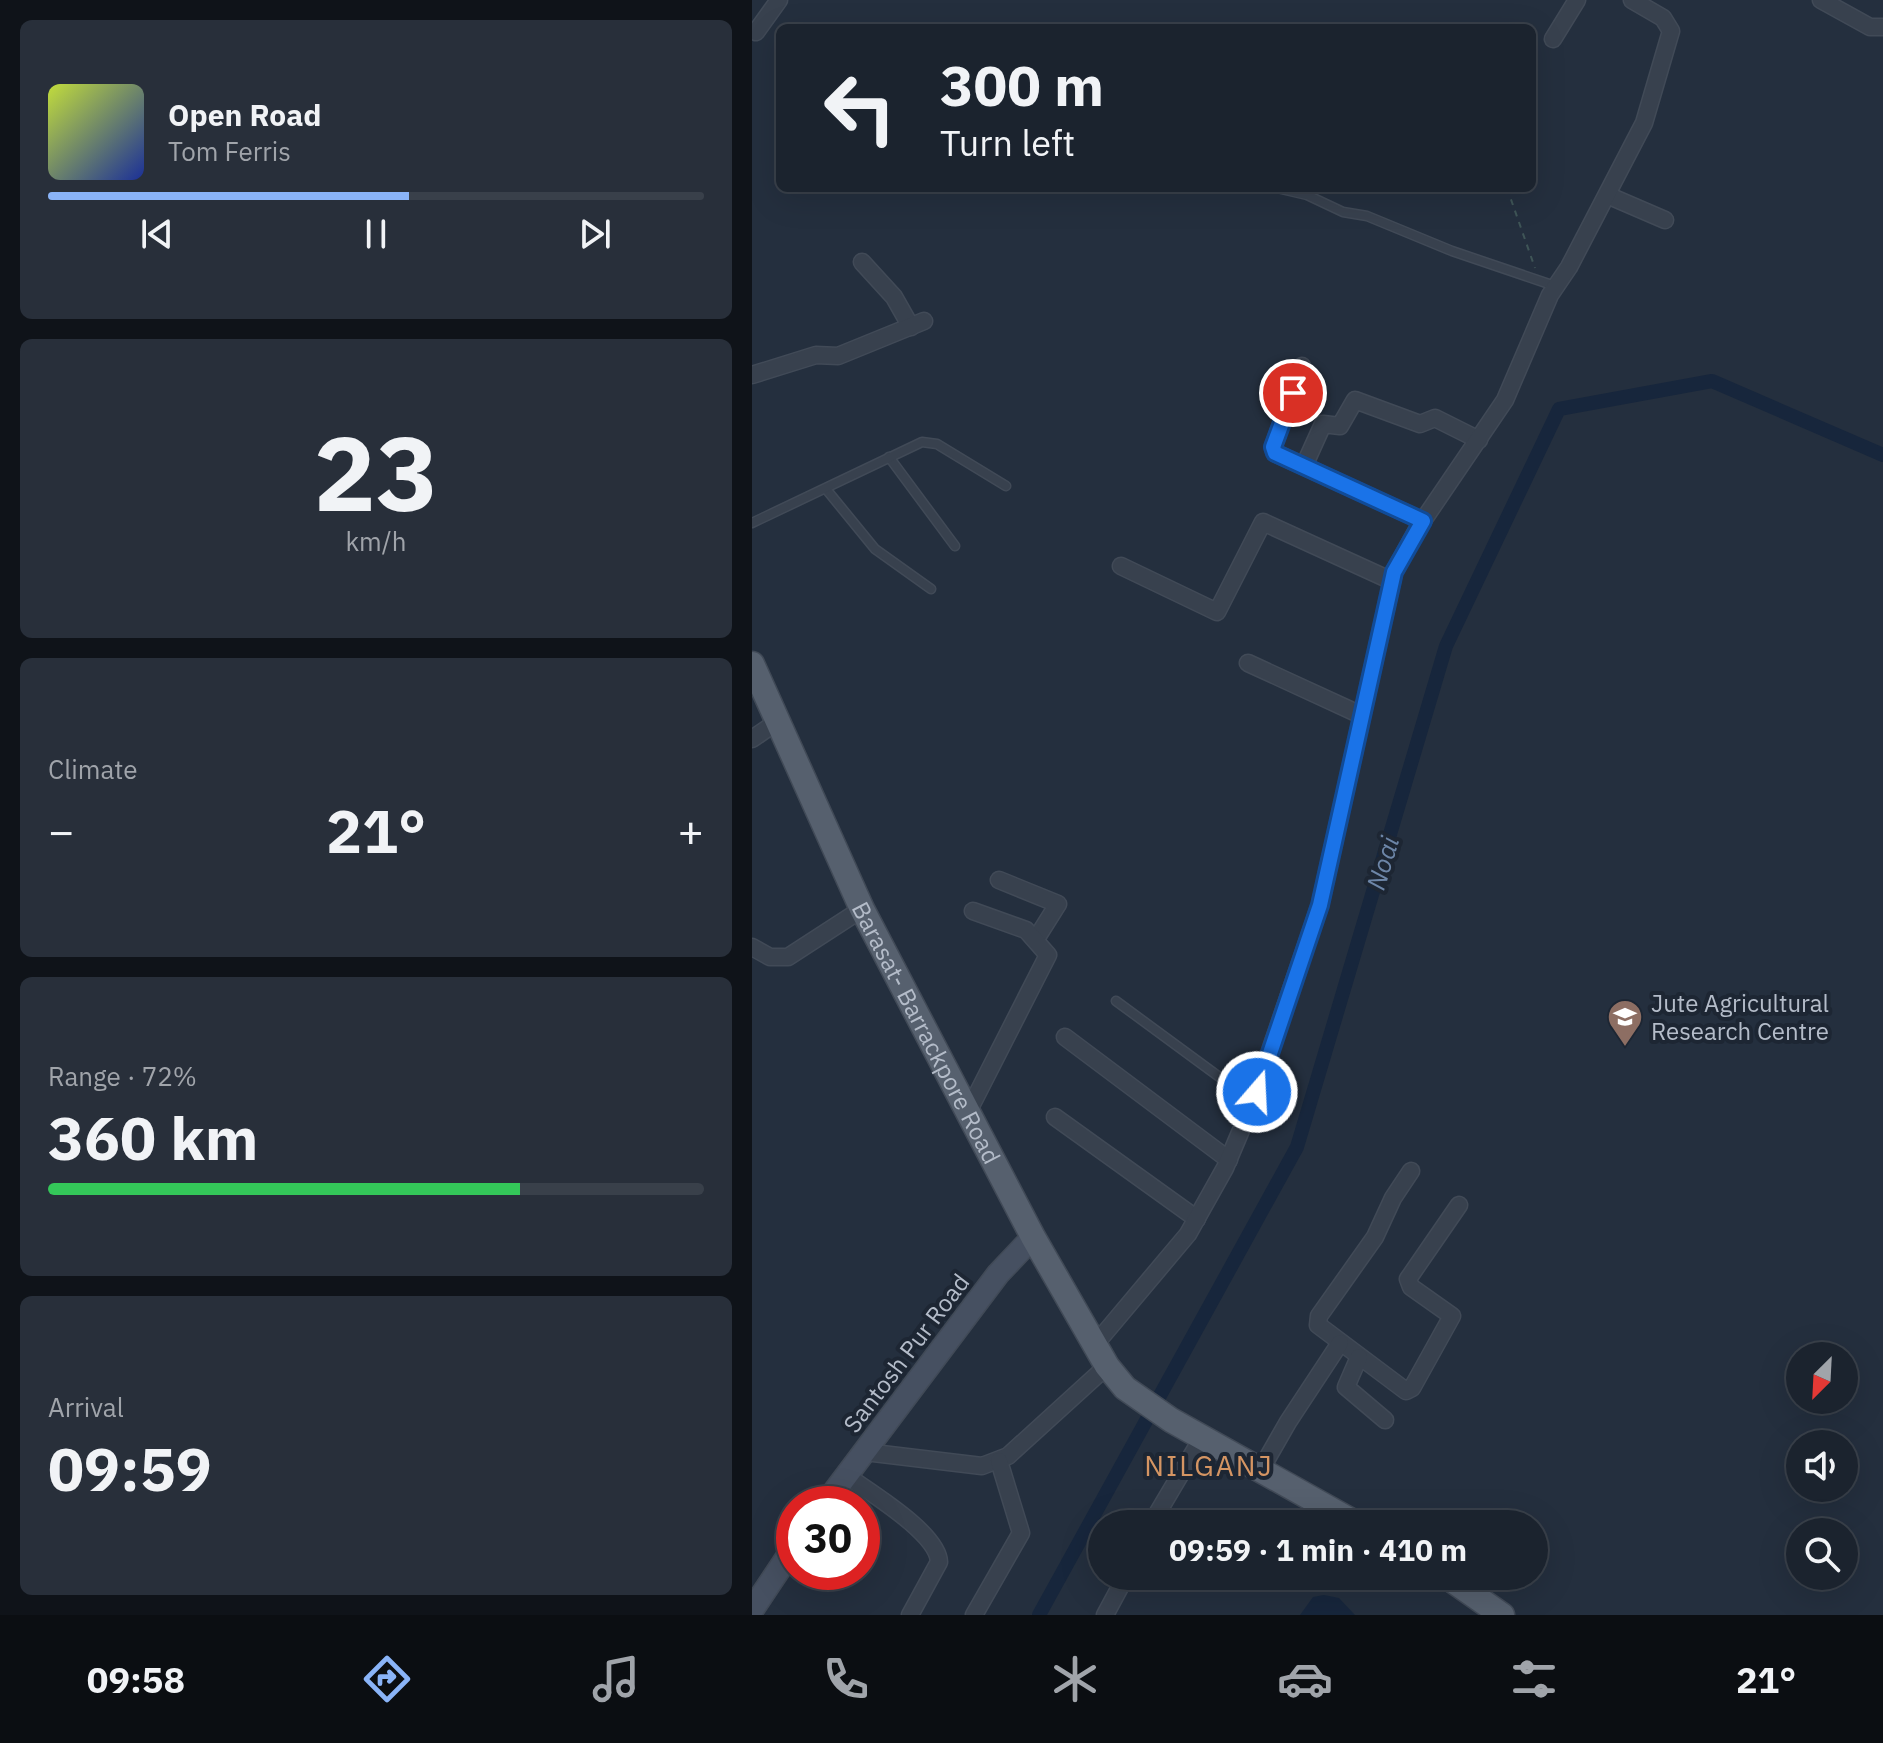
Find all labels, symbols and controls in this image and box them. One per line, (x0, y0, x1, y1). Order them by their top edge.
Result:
text: 300 m (940, 49, 1104, 121)
icon: left (808, 56, 912, 160)
text: Open Road (168, 95, 321, 134)
text: Turn left (940, 119, 1075, 166)
text: Tom Ferris (168, 134, 291, 168)
icon: previous (135, 212, 179, 256)
icon: pause (354, 212, 398, 256)
icon: next (573, 212, 617, 256)
pin (1259, 359, 1327, 427)
icon: arrive (1271, 371, 1315, 415)
text: 23 (314, 404, 438, 540)
text: km/h (345, 524, 407, 558)
text: Climate (48, 752, 138, 786)
text: 21° (326, 791, 426, 870)
text: − (48, 802, 74, 859)
text: + (678, 802, 704, 859)
water label: Noai (1358, 832, 1406, 894)
street label: Barasat- Barrackpore Road (845, 896, 1008, 1169)
place label: Jute Agricultural Research Centre (1651, 987, 1829, 1047)
school or university icon: Jute Agricultural Research Centre (1606, 998, 1644, 1048)
position arrow (1215, 1050, 1299, 1134)
text: Range · 72% (48, 1059, 197, 1093)
text: 360 km (48, 1098, 258, 1177)
street label: Santosh Pur Road (836, 1267, 976, 1439)
north arrow (1786, 1342, 1858, 1414)
map controls (1786, 1342, 1858, 1590)
text: Arrival (48, 1390, 124, 1424)
text: 09:59 (48, 1429, 212, 1508)
button: sound (1786, 1430, 1858, 1502)
district label: NILGANJ (1144, 1447, 1274, 1484)
speed limit sign: 30 (776, 1486, 880, 1590)
button: search (1786, 1518, 1858, 1590)
text: 09:59 · 1 min · 410 m (1169, 1530, 1467, 1569)
icon: directions (359, 1651, 415, 1707)
icon: music (588, 1651, 644, 1707)
icon: phone (818, 1651, 874, 1707)
icon: climate (1047, 1651, 1103, 1707)
icon: car (1277, 1651, 1333, 1707)
icon: filters (1506, 1651, 1562, 1707)
text: 09:58 (87, 1656, 185, 1703)
text: 21° (1736, 1656, 1796, 1703)

